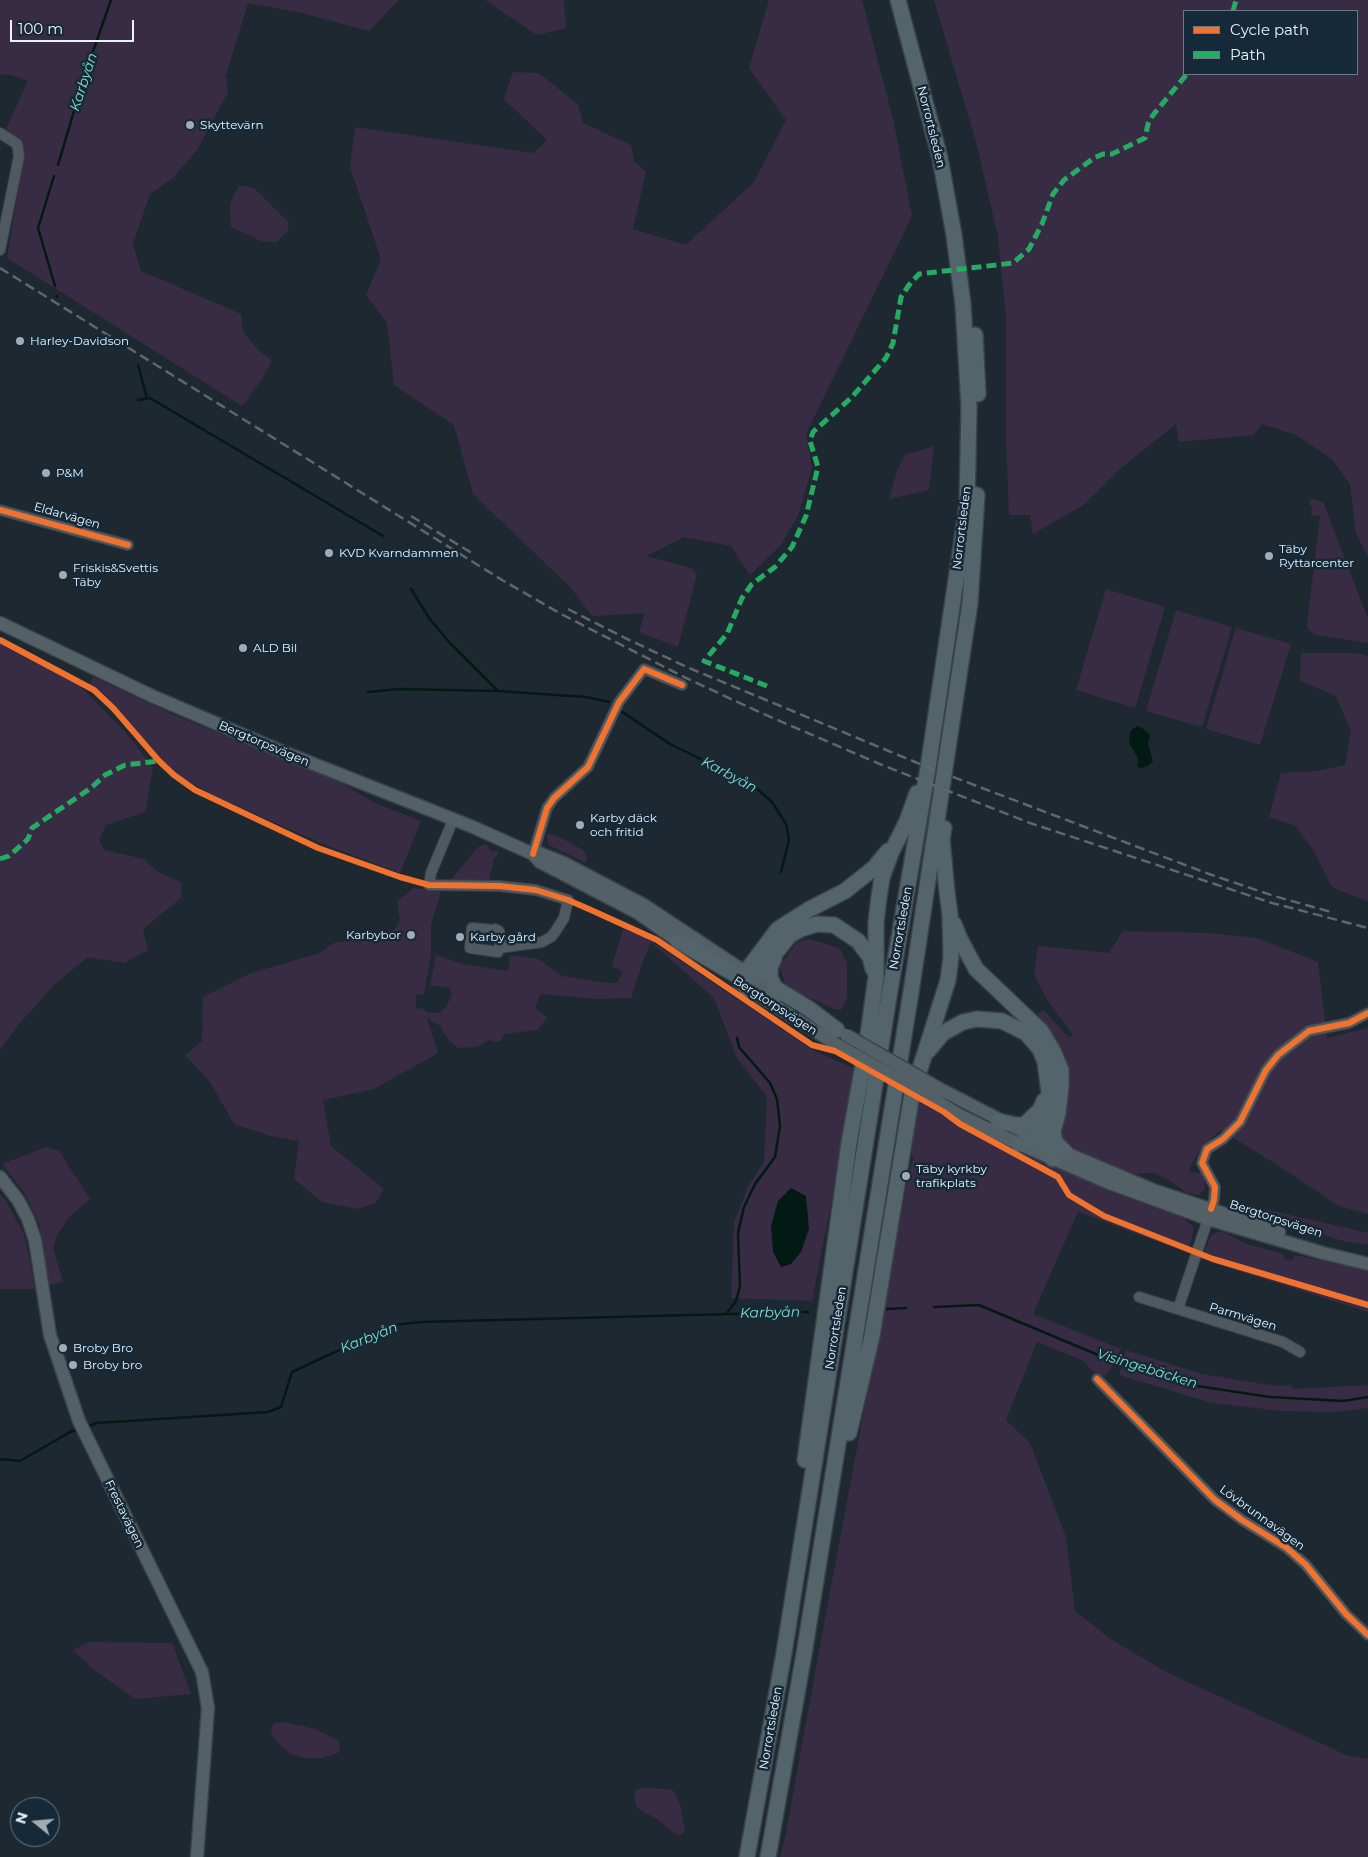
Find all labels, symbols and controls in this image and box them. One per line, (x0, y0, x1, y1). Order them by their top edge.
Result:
scale bar (12, 10, 136, 42)
legend (1183, 10, 1358, 75)
text: 100 m (18, 19, 63, 38)
text: Cycle path (1230, 20, 1309, 39)
text: Path (1230, 45, 1266, 64)
water label: Karbyån (67, 51, 101, 113)
street label: Norrortsleden (914, 85, 948, 169)
place label: Skyttevärn (200, 118, 263, 132)
marker: Skyttevärn (184, 119, 196, 131)
place label: Harley-Davidson (30, 334, 129, 348)
marker: Harley-Davidson (14, 335, 26, 347)
place label: P&M (56, 466, 84, 480)
marker: P&M (40, 467, 52, 479)
street label: Norrortsleden (950, 485, 974, 571)
street label: Eldarvägen (32, 500, 102, 532)
place label: Täby Ryttarcenter (1279, 542, 1354, 570)
place label: KVD Kvarndammen (339, 546, 459, 560)
marker: KVD Kvarndammen (323, 547, 335, 559)
marker: Täby Ryttarcenter (1263, 550, 1275, 562)
place label: Friskis&Svettis Täby (73, 561, 158, 589)
marker: Friskis&Svettis Täby (57, 569, 69, 581)
place label: ALD Bil (253, 641, 297, 655)
marker: ALD Bil (237, 642, 249, 654)
street label: Bergtorpsvägen (217, 718, 311, 770)
water label: Karbyån (698, 753, 760, 797)
place label: Karby däck och fritid (590, 811, 657, 839)
marker: Karby däck och fritid (574, 819, 586, 831)
street label: Norrortsleden (887, 885, 915, 971)
place label: Karbybor (346, 928, 401, 942)
marker: Karbybor (405, 929, 417, 941)
place label: Karby gård (470, 930, 536, 944)
marker: Karby gård (454, 931, 466, 943)
street label: Bergtorpsvägen (730, 974, 820, 1038)
place label: Täby kyrkby trafikplats (916, 1162, 987, 1190)
marker: Täby kyrkby trafikplats (900, 1170, 912, 1182)
street label: Bergtorpsvägen (1228, 1197, 1324, 1241)
street label: Norrortsleden (822, 1285, 850, 1371)
street label: Parmvägen (1208, 1300, 1278, 1334)
water label: Karbyån (740, 1304, 800, 1322)
water label: Karbyån (338, 1319, 400, 1357)
place label: Broby Bro (73, 1341, 133, 1355)
marker: Broby Bro (57, 1342, 69, 1354)
water label: Visingebäcken (1095, 1346, 1199, 1392)
place label: Broby bro (83, 1358, 142, 1372)
marker: Broby bro (67, 1359, 79, 1371)
street label: Frestavägen (101, 1478, 147, 1550)
street label: Lövbrunnavägen (1217, 1482, 1307, 1554)
street label: Norrortsleden (757, 1685, 785, 1771)
north arrow (10, 1797, 60, 1847)
text: N (11, 1810, 32, 1826)

